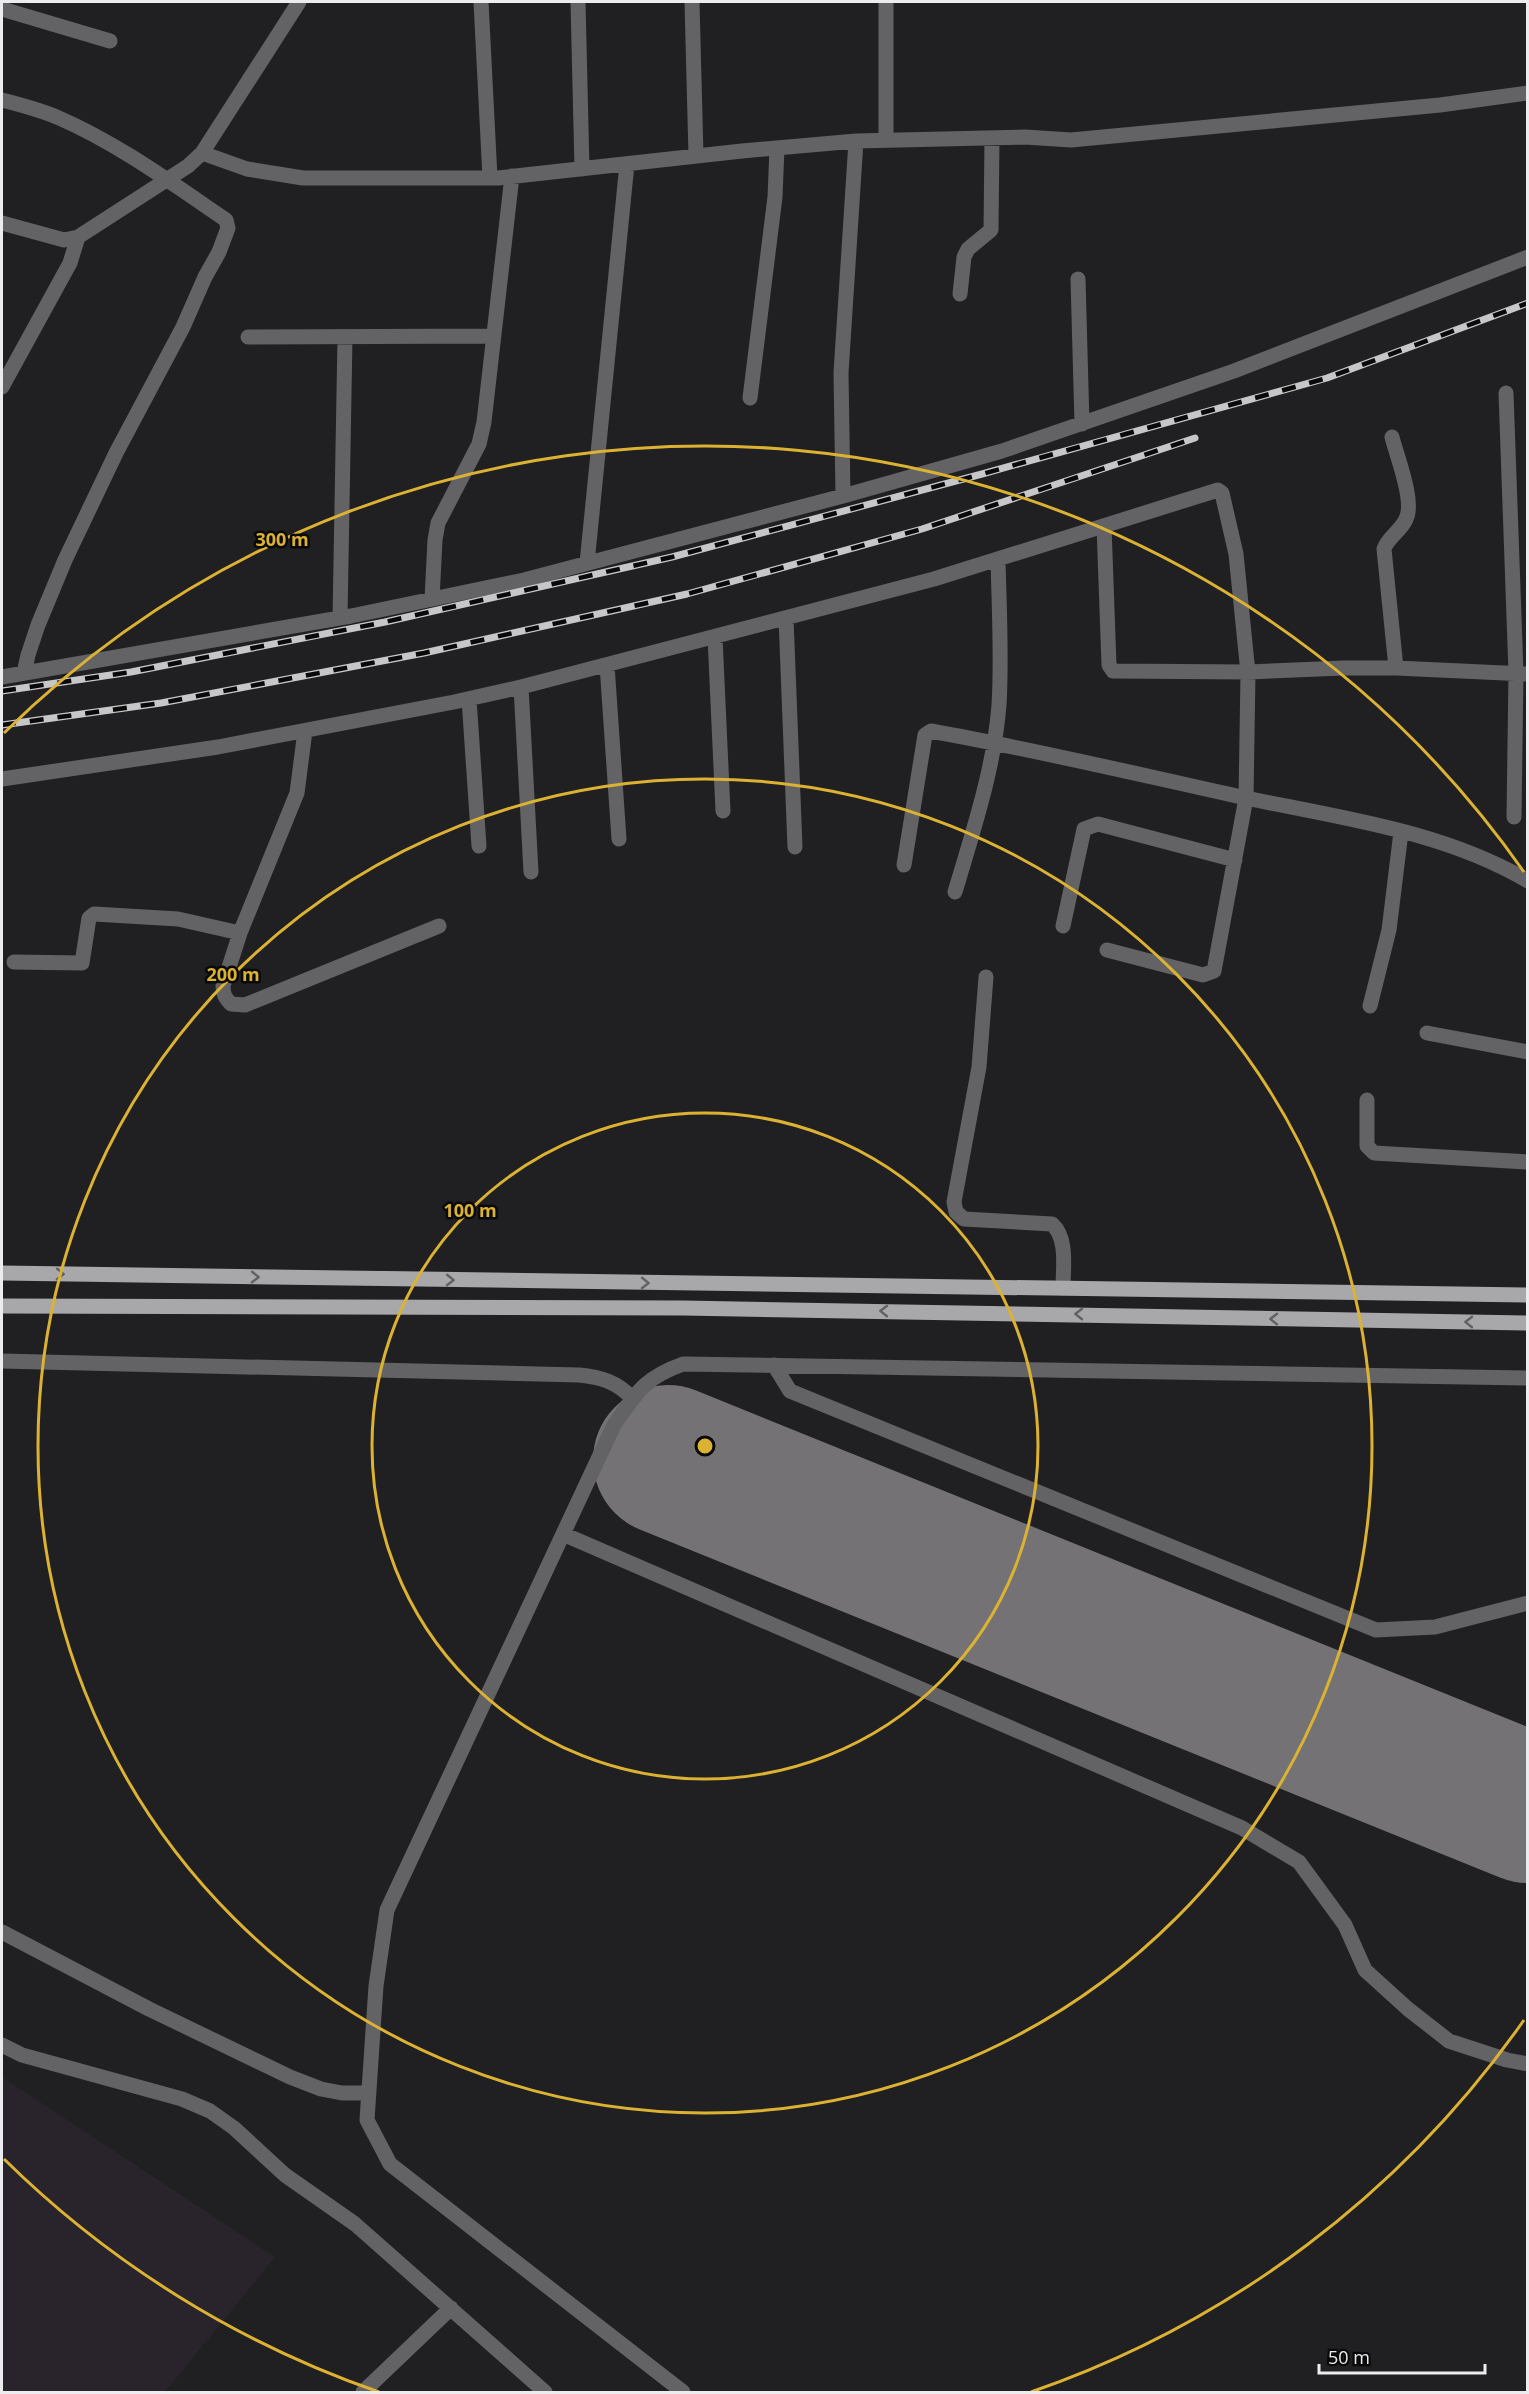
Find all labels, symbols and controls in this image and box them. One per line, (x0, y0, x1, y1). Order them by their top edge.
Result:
text: 300 m (255, 527, 309, 551)
text: 200 m (206, 962, 260, 986)
text: 100 m (443, 1198, 497, 1222)
one-way arrow (55, 1268, 64, 1280)
one-way arrow (250, 1271, 259, 1284)
one-way arrow (445, 1274, 454, 1286)
one-way arrow (640, 1276, 649, 1289)
one-way arrow (880, 1305, 889, 1317)
one-way arrow (1075, 1308, 1084, 1321)
one-way arrow (1270, 1312, 1279, 1325)
one-way arrow (1465, 1316, 1474, 1328)
centre of rings (695, 1436, 715, 1456)
scale bar (1319, 2337, 1486, 2375)
text: 50 m (1328, 2345, 1370, 2369)

